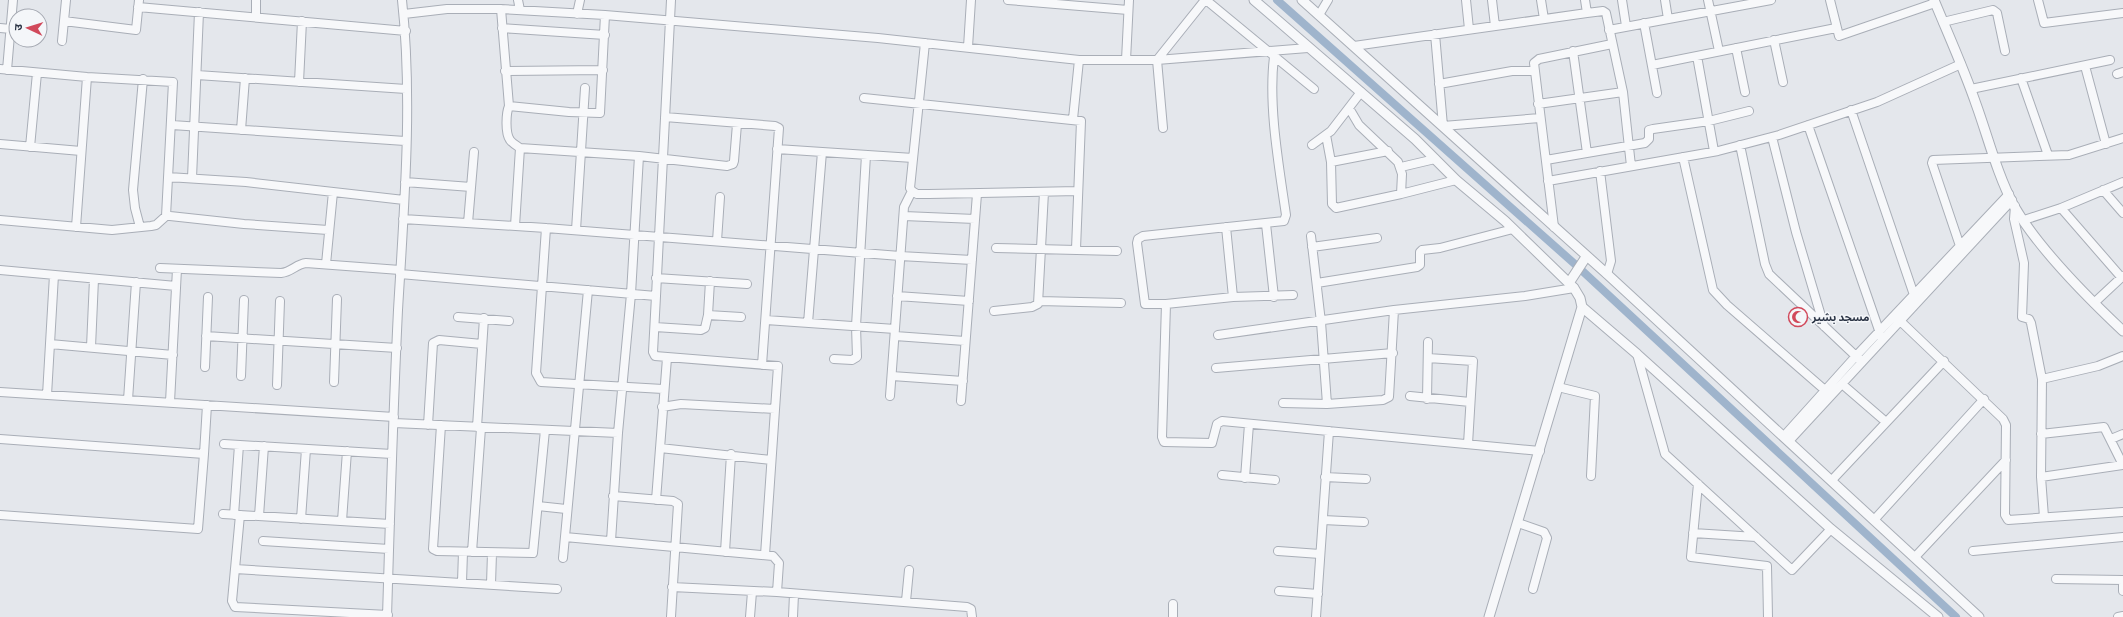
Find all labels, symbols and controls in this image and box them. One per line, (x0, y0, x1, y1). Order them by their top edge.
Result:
north arrow (8, 8, 48, 48)
text: उ (12, 23, 25, 31)
mosque icon: مسجد بشیر (1787, 306, 1809, 328)
place label: مسجد بشیر (1811, 311, 1870, 324)

